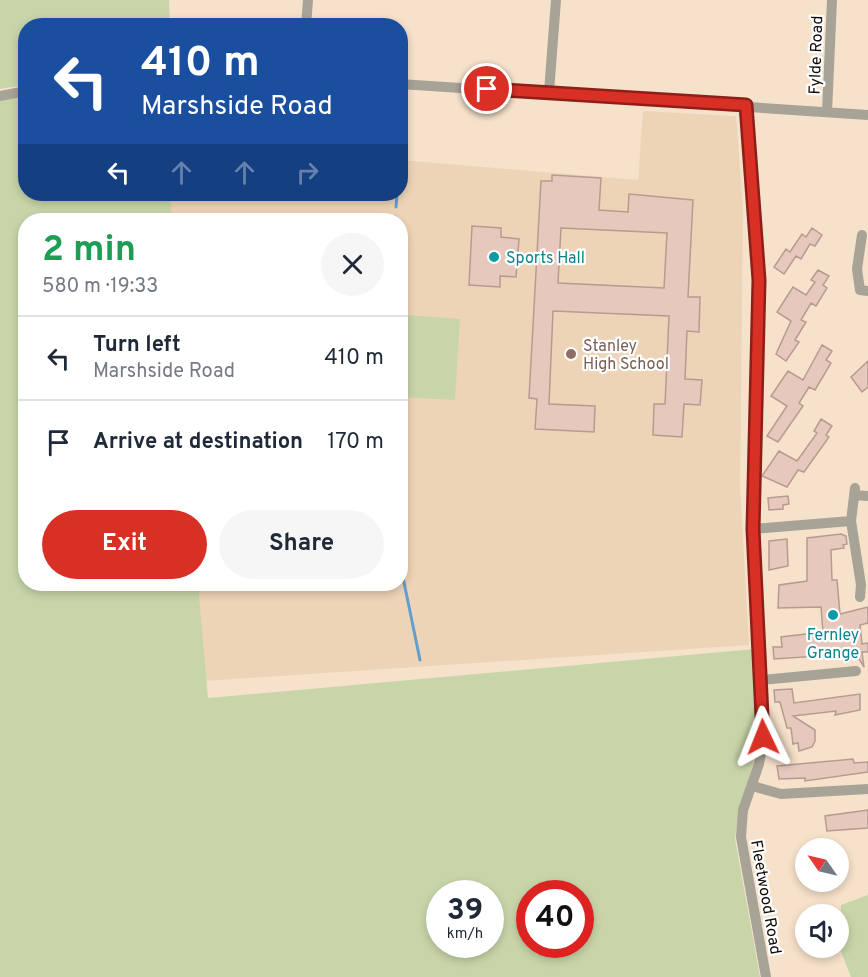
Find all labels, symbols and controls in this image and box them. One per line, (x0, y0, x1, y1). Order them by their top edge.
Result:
street label: Fylde Road (806, 15, 828, 95)
text: 410 m (141, 38, 260, 91)
icon: left (42, 42, 120, 120)
pin (461, 63, 512, 114)
icon: arrive (470, 72, 503, 105)
text: Marshside Road (141, 90, 333, 124)
icon: left (102, 156, 135, 189)
icon: ahead (165, 156, 198, 189)
icon: ahead (228, 156, 261, 189)
icon: right (291, 156, 324, 189)
text: 2 min (42, 228, 136, 274)
button: close (321, 233, 384, 296)
place label: Sports Hall (506, 249, 585, 269)
marker: Sports Hall (487, 250, 501, 264)
text: 580 m · 19:33 (42, 274, 158, 300)
text: Turn left (93, 332, 181, 359)
place label: Stanley High School (583, 337, 669, 375)
icon: left (42, 342, 75, 375)
text: 410 m (324, 345, 384, 372)
marker: Stanley High School (564, 347, 578, 361)
text: Marshside Road (93, 359, 235, 385)
icon: arrive (42, 426, 75, 459)
text: Arrive at destination (93, 429, 303, 456)
text: 170 m (327, 429, 384, 456)
button: Exit (42, 510, 207, 579)
button: Share (219, 510, 384, 579)
marker: Fernley Grange (826, 608, 840, 622)
place label: Fernley Grange (807, 626, 859, 664)
position arrow (731, 705, 795, 769)
north arrow (795, 838, 849, 892)
map controls (795, 838, 849, 958)
street label: Fleetwood Road (745, 839, 785, 956)
speed limit sign: 40 (516, 880, 594, 958)
text: 39 (447, 893, 483, 930)
button: sound (795, 904, 849, 958)
text: km/h (447, 925, 483, 944)

